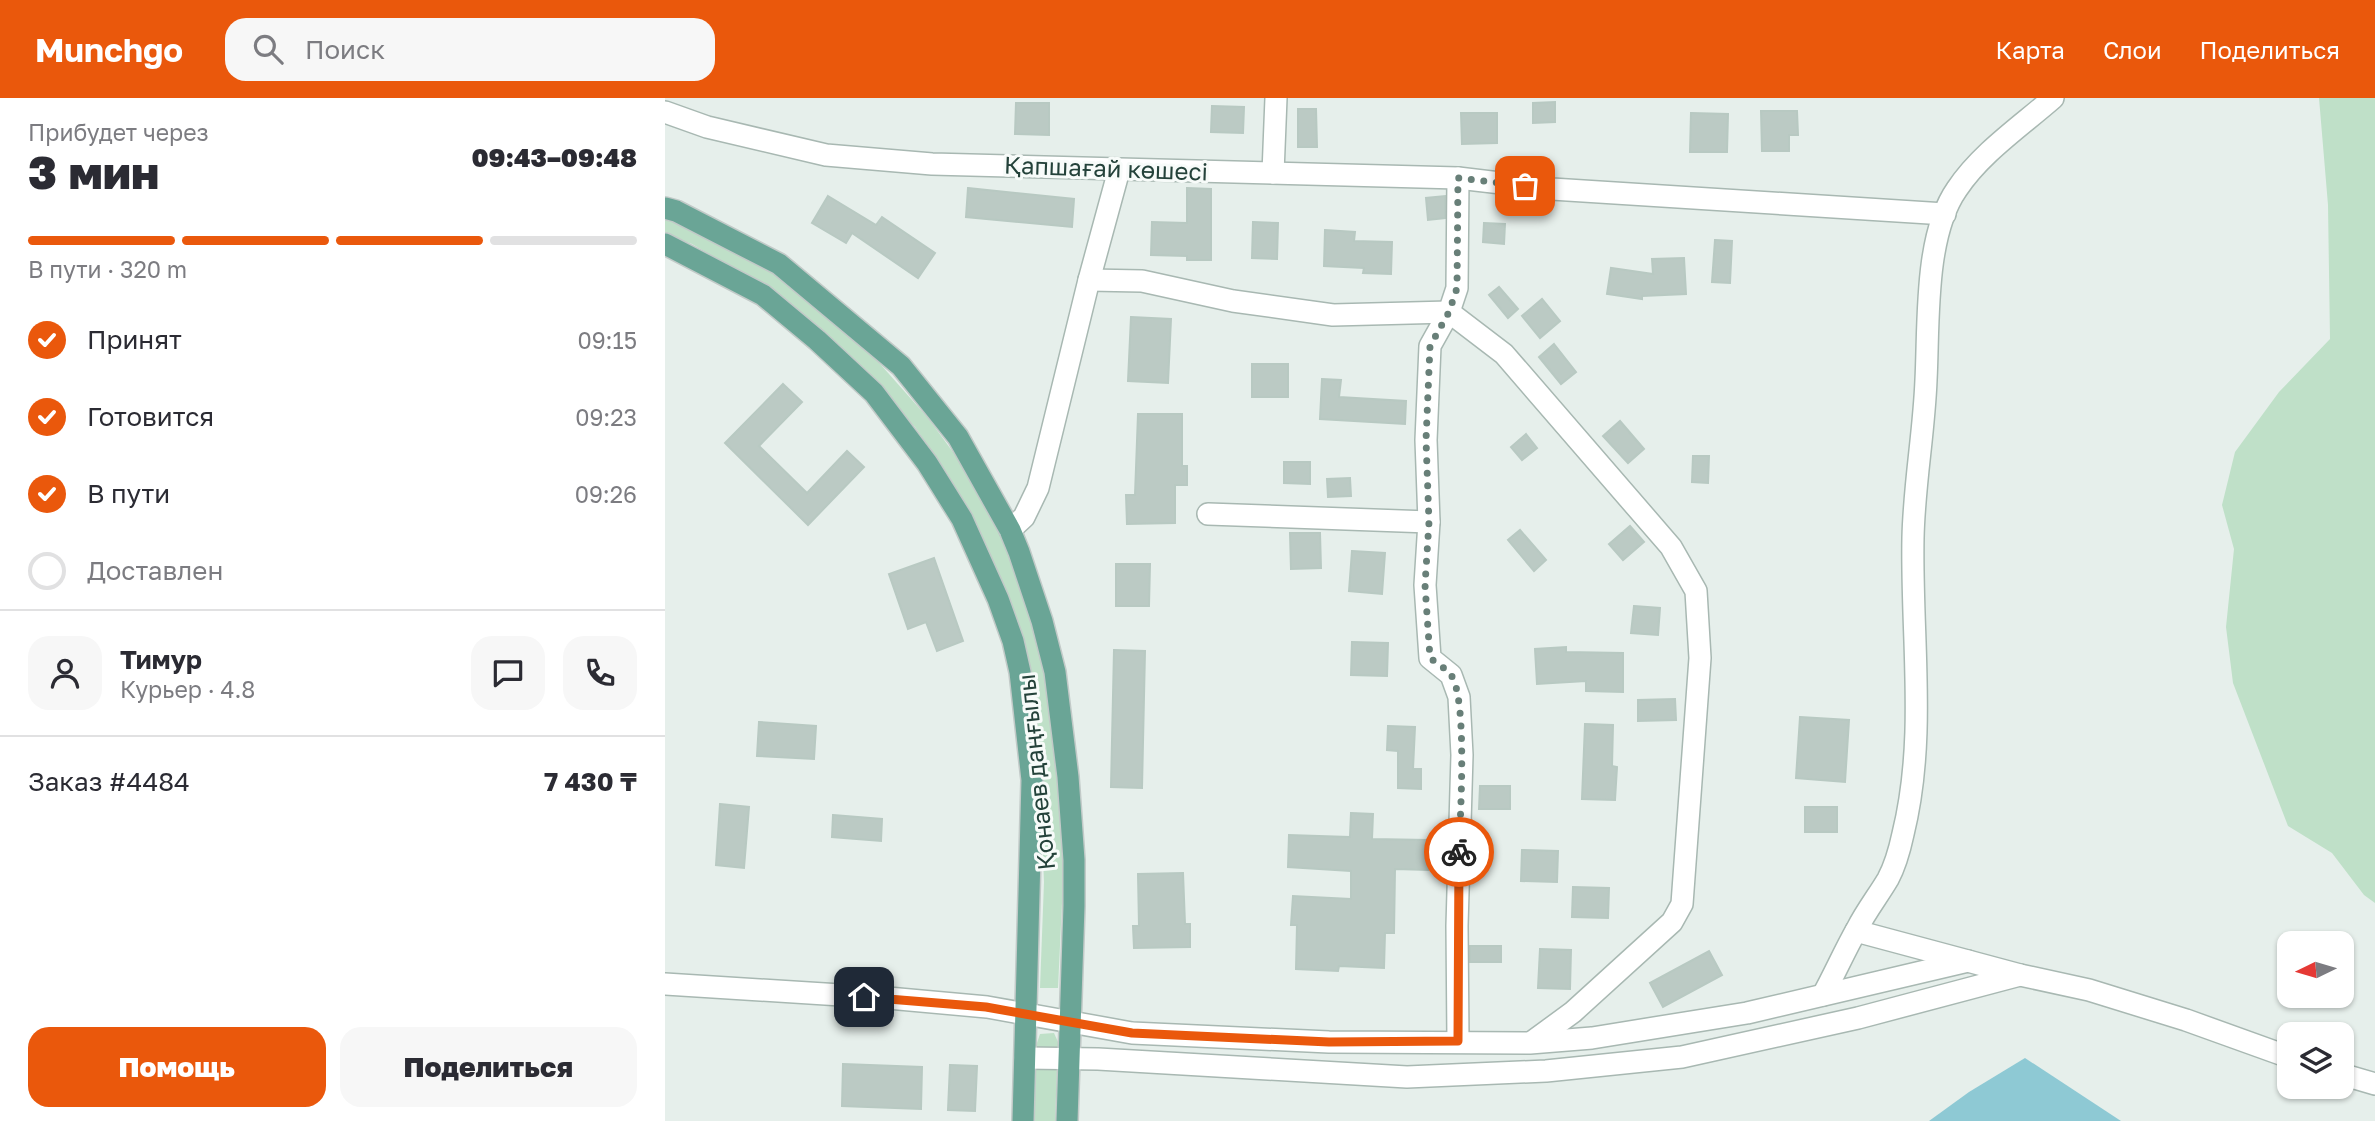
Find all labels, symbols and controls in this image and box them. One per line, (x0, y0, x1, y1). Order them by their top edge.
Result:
search box (225, 18, 715, 81)
text: Munchgo (35, 30, 183, 69)
icon: search (249, 30, 287, 68)
text: Поиск (305, 34, 385, 65)
text: Карта (1995, 35, 2065, 64)
text: Слои (2103, 35, 2162, 64)
text: Поделиться (2200, 35, 2340, 64)
text: Прибудет через (28, 118, 209, 146)
text: 09:43–09:48 (471, 142, 637, 173)
text: 3 мин (28, 144, 159, 199)
street label: Қапшағай көшесі (1004, 149, 1209, 186)
pin (1495, 156, 1555, 216)
icon: bag (1506, 167, 1544, 205)
text: В пути · 320 m (28, 255, 187, 283)
icon: check (28, 321, 66, 359)
text: Принят (87, 324, 182, 355)
text: 09:15 (577, 326, 637, 354)
icon: check (28, 398, 66, 436)
text: Готовится (87, 401, 214, 432)
text: 09:23 (575, 403, 637, 431)
icon: check (28, 475, 66, 513)
text: В пути (87, 478, 170, 509)
text: 09:26 (575, 480, 637, 508)
text: Доставлен (87, 555, 223, 586)
button: person (28, 636, 102, 710)
button: chat (471, 636, 545, 710)
button: phone (563, 636, 637, 710)
text: Тимур (120, 644, 202, 675)
street label: Қонаев даңғылы (1011, 673, 1060, 872)
text: Курьер · 4.8 (120, 675, 255, 703)
text: Заказ #4484 (28, 766, 190, 797)
text: 7 430 ₸ (544, 766, 637, 797)
courier (1424, 817, 1494, 887)
icon: bike (1440, 833, 1478, 871)
north arrow (2277, 931, 2354, 1008)
map controls (2277, 931, 2354, 1099)
pin (834, 967, 894, 1027)
icon: home (845, 978, 883, 1016)
button: layers (2277, 1022, 2354, 1099)
button: Помощь (28, 1027, 326, 1107)
button: Поделиться (340, 1027, 637, 1107)

